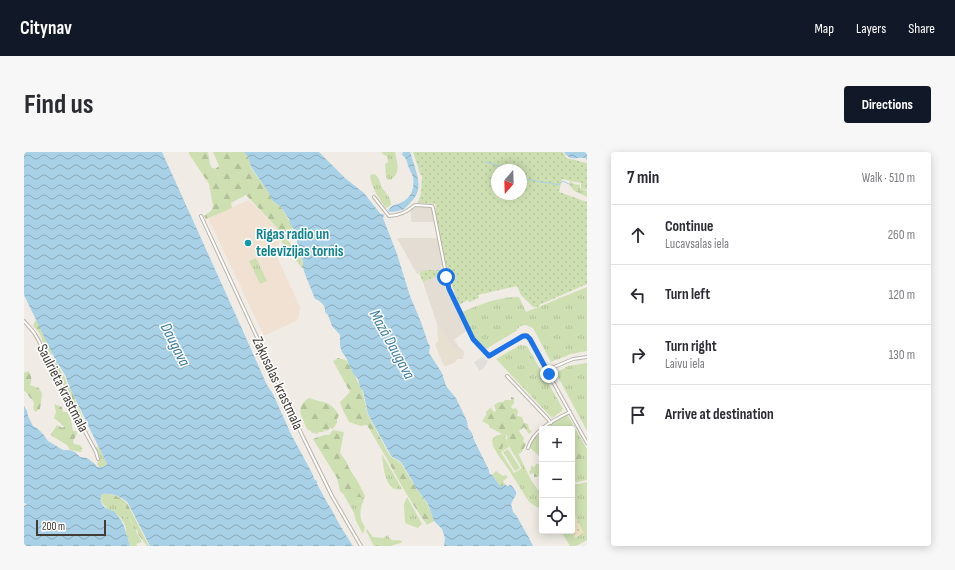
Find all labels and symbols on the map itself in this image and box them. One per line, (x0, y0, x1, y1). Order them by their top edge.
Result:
north arrow (491, 164, 527, 200)
place label: Rīgas radio un televīzijas tornis (256, 225, 344, 261)
marker: Rīgas radio un televīzijas tornis (243, 238, 253, 248)
route start (437, 268, 455, 286)
water label: Mazā Daugava (365, 307, 419, 383)
water label: Daugava (156, 320, 194, 370)
street label: Zaķusalas krastmala (248, 334, 308, 433)
street label: Saulrieta krastmala (32, 341, 93, 436)
route end (540, 365, 558, 383)
scale bar (36, 518, 106, 537)

